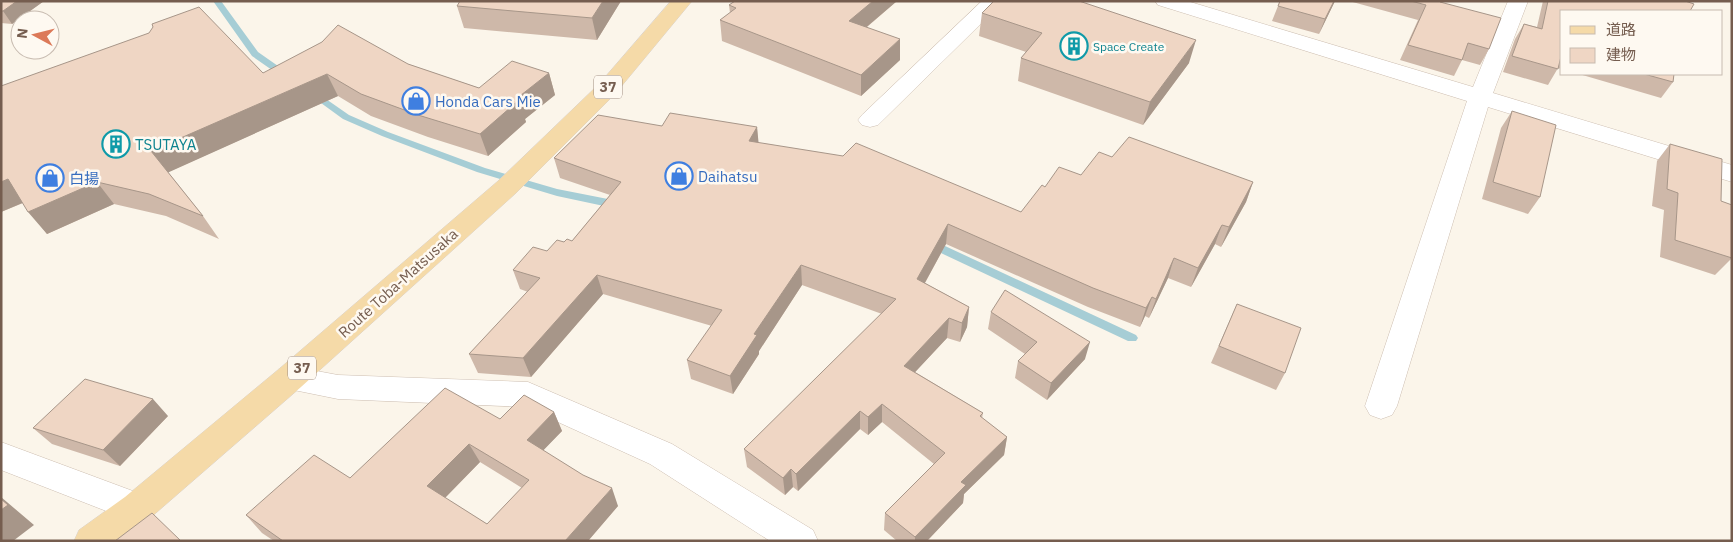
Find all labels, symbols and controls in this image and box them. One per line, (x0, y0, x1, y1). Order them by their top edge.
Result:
north arrow (10, 10, 60, 60)
legend (1560, 10, 1723, 75)
text: 道路 (1606, 20, 1636, 39)
text: N (13, 27, 32, 40)
building icon: Space Create (1059, 31, 1089, 61)
place label: Space Create (1093, 39, 1165, 54)
text: 建物 (1606, 45, 1636, 64)
road number: 37 (594, 75, 622, 98)
shop icon: Honda Cars Mie (401, 86, 431, 116)
place label: Honda Cars Mie (435, 92, 541, 111)
building icon: TSUTAYA (101, 129, 131, 159)
place label: TSUTAYA (135, 135, 197, 154)
shop icon: Daihatsu (664, 161, 694, 191)
shop icon: 白揚 (35, 163, 65, 193)
place label: Daihatsu (698, 167, 757, 186)
place label: 白揚 (69, 169, 99, 188)
street label: Route Toba-Matsusaka (334, 224, 462, 342)
road number: 37 (288, 356, 316, 379)

